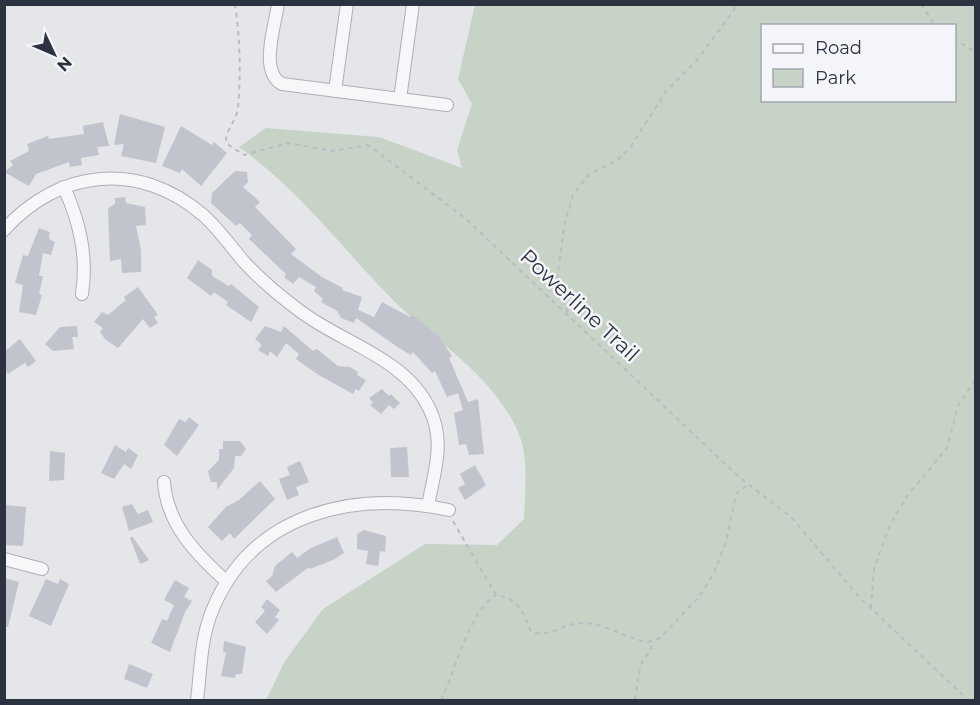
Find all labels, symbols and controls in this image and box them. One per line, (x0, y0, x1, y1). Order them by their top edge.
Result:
north arrow (24, 24, 84, 84)
legend (761, 24, 956, 102)
text: Road (815, 37, 862, 59)
text: N (53, 53, 76, 75)
text: Park (815, 67, 856, 89)
street label: Powerline Trail (515, 244, 645, 366)

